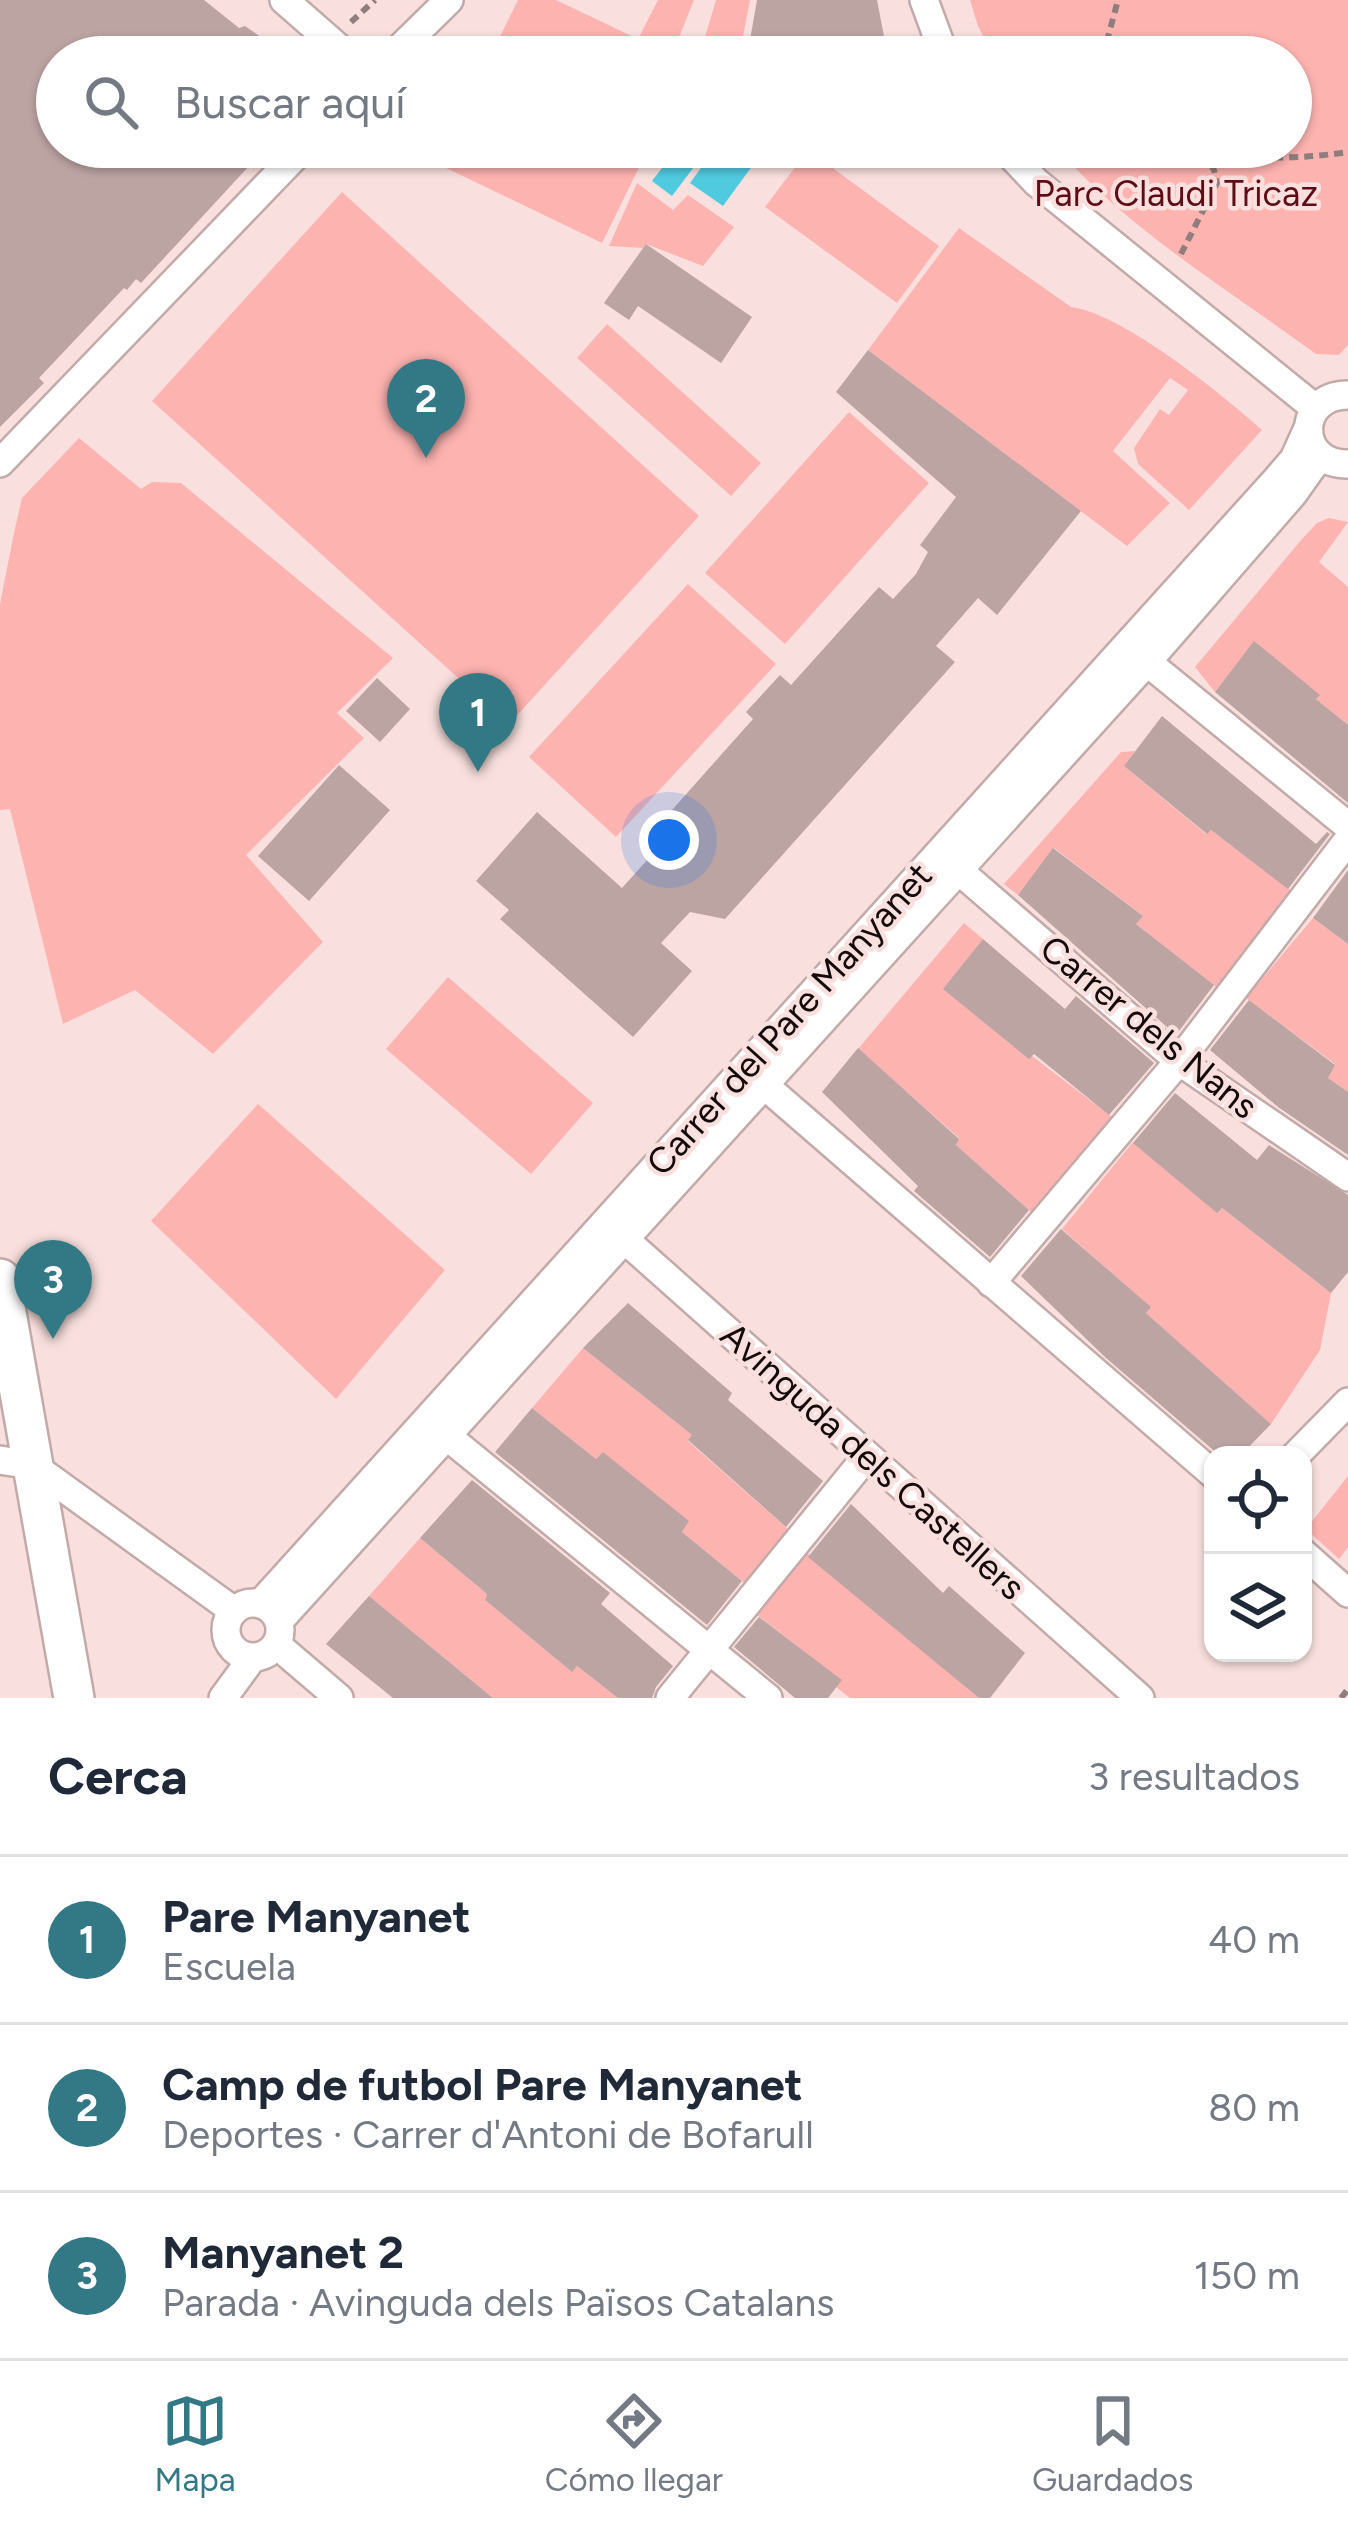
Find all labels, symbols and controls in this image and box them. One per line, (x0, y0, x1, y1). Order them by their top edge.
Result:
search box (36, 36, 1312, 168)
icon: search (78, 69, 144, 135)
text: Buscar aquí (174, 75, 406, 129)
park label: Parc Claudi Tricaz (1034, 172, 1318, 215)
pin: 2 (387, 359, 465, 458)
pin: 1 (439, 673, 517, 772)
your location (639, 810, 699, 870)
street label: Carrer del Pare Manyanet (637, 854, 941, 1184)
street label: Carrer dels Nans (1032, 926, 1266, 1128)
pin: 3 (14, 1240, 92, 1339)
street label: Avinguda dels Castellers (712, 1313, 1034, 1609)
map controls (1204, 1446, 1312, 1662)
button: locate (1204, 1446, 1312, 1554)
button: layers (1204, 1554, 1312, 1662)
text: Cerca (48, 1746, 188, 1807)
text: 3 resultados (1088, 1753, 1300, 1800)
text: Pare Manyanet (162, 1889, 471, 1943)
text: 1 (79, 1916, 95, 1963)
text: 40 m (1208, 1916, 1300, 1963)
text: Escuela (162, 1943, 296, 1990)
text: Camp de futbol Pare Manyanet (162, 2057, 803, 2111)
text: 2 (76, 2084, 98, 2131)
text: 80 m (1208, 2084, 1300, 2131)
text: Deportes · Carrer d'Antoni de Bofarull (162, 2111, 814, 2158)
text: Manyanet 2 (162, 2225, 404, 2279)
text: 3 (76, 2252, 98, 2299)
text: 150 m (1194, 2252, 1300, 2299)
text: Parada · Avinguda dels Països Catalans (162, 2279, 834, 2326)
tab: Mapa (155, 2388, 236, 2499)
tab: Cómo llegar (545, 2388, 723, 2499)
tab: Guardados (1032, 2388, 1193, 2499)

